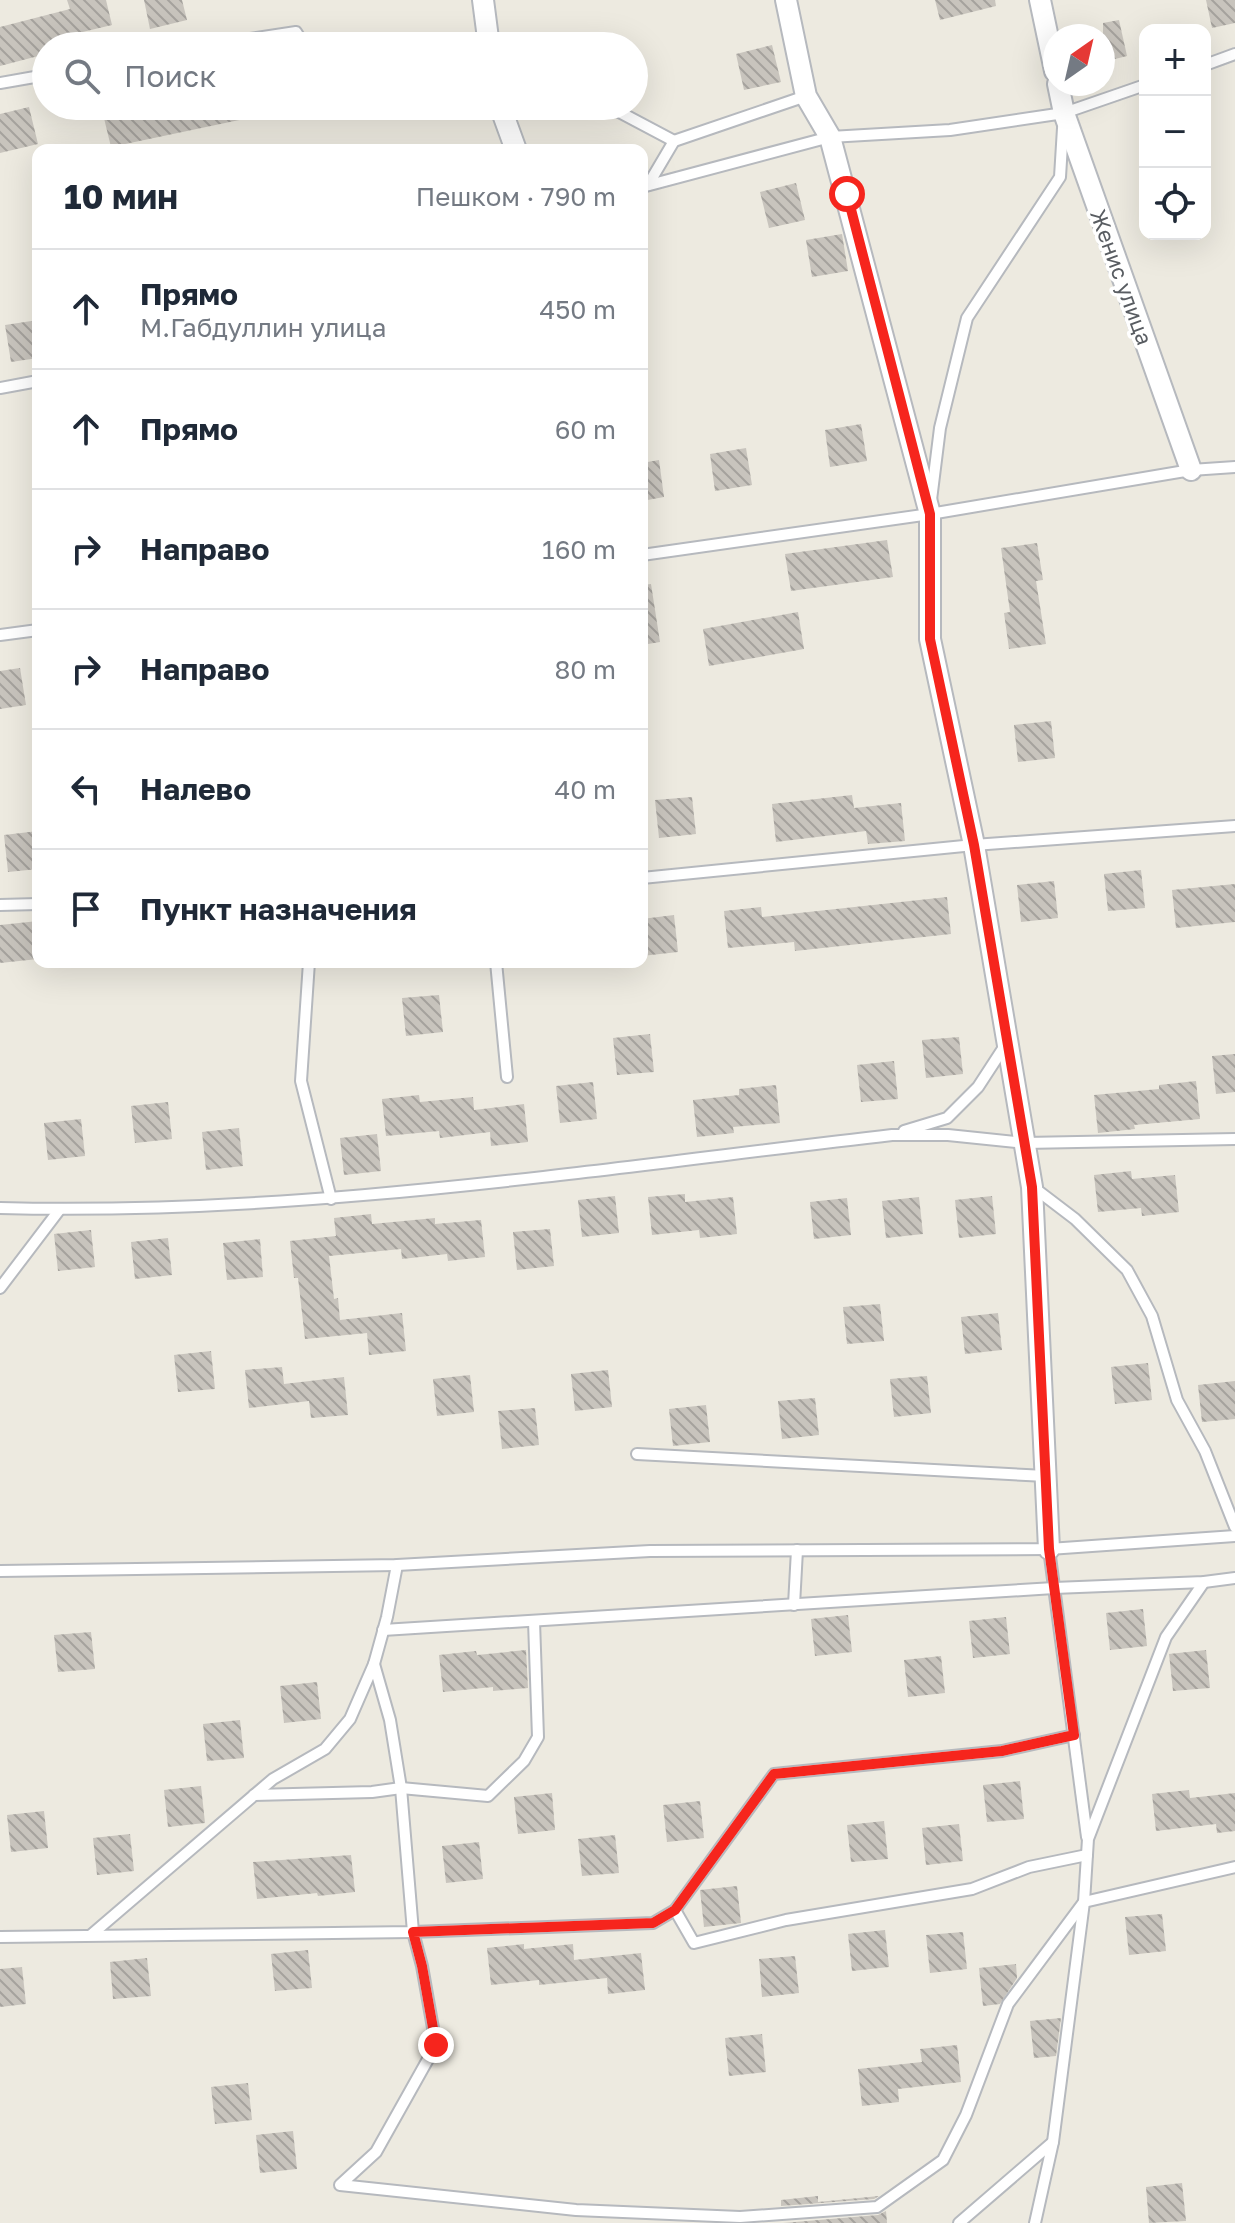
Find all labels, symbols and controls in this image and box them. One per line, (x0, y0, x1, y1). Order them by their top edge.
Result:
north arrow (1043, 24, 1115, 96)
map controls (1139, 24, 1211, 240)
button: + (1139, 24, 1211, 96)
search box (32, 32, 648, 120)
icon: search (60, 54, 104, 98)
text: Поиск (124, 58, 216, 94)
button: − (1139, 96, 1211, 168)
button: locate (1139, 168, 1211, 240)
text: 10 мин (64, 176, 178, 216)
route start (829, 176, 865, 212)
text: Пешком · 790 m (416, 181, 616, 212)
street label: Женис улица (1085, 206, 1159, 348)
text: Прямо (140, 276, 238, 312)
icon: ahead (64, 287, 108, 331)
text: 450 m (539, 294, 616, 325)
text: М.Габдуллин улица (140, 312, 386, 343)
icon: ahead (64, 407, 108, 451)
text: Прямо (140, 411, 238, 447)
text: 60 m (555, 414, 616, 445)
icon: right (64, 527, 108, 571)
text: Направо (140, 531, 269, 567)
text: 160 m (542, 534, 616, 565)
icon: right (64, 647, 108, 691)
text: Направо (140, 651, 269, 687)
text: 80 m (555, 654, 616, 685)
icon: left (64, 767, 108, 811)
text: Налево (140, 771, 251, 807)
text: 40 m (555, 774, 616, 805)
icon: arrive (64, 887, 108, 931)
text: Пункт назначения (140, 891, 417, 927)
route end (418, 2027, 454, 2063)

